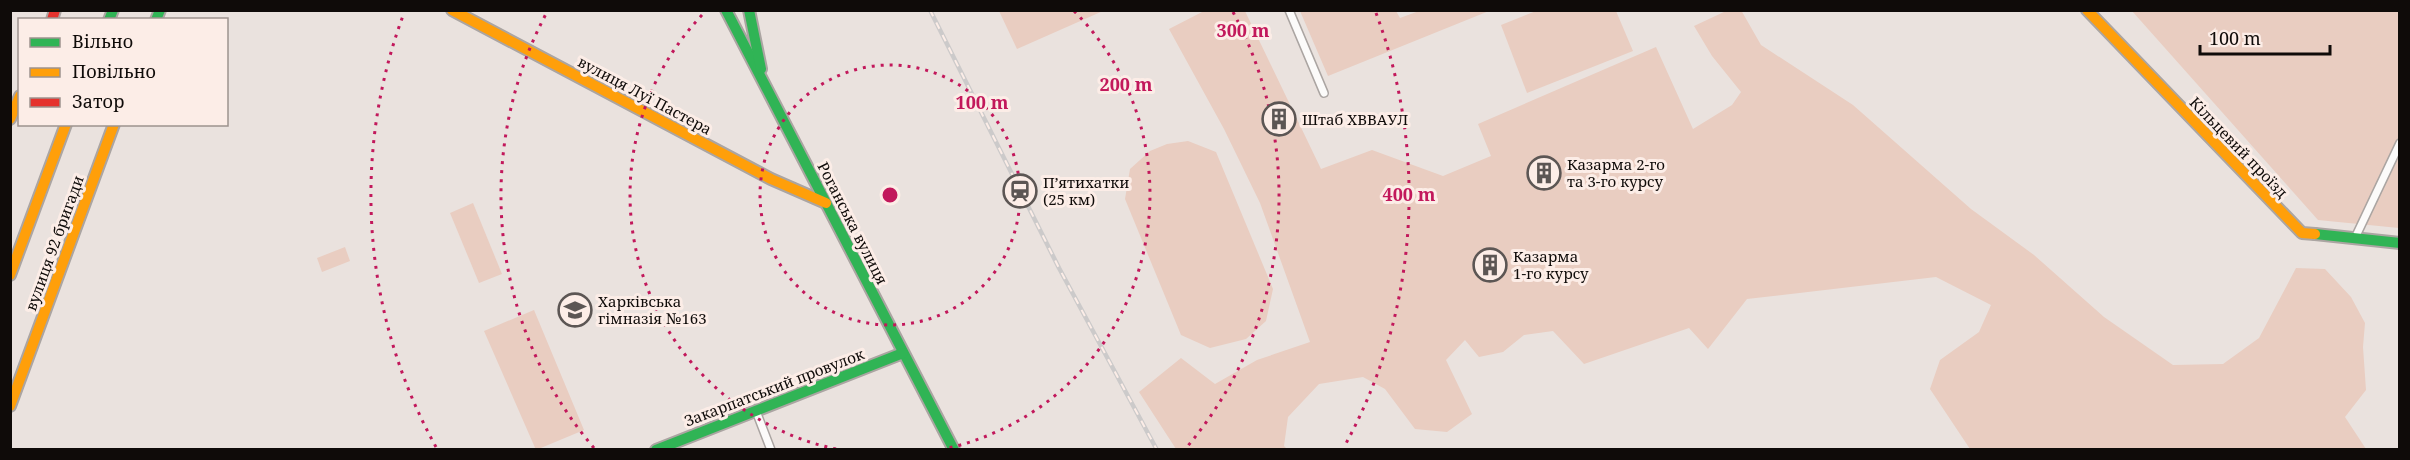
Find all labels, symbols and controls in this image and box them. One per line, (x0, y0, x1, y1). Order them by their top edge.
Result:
legend (18, 18, 228, 126)
text: 300 m (1217, 18, 1270, 42)
scale bar (2200, 18, 2330, 56)
text: 100 m (2209, 26, 2261, 50)
text: Вільно (72, 29, 133, 53)
street label: вулиця Луї Пастера (575, 51, 715, 139)
text: Повільно (72, 59, 156, 83)
text: 200 m (1100, 72, 1153, 96)
text: Затор (72, 89, 124, 113)
text: 100 m (956, 90, 1009, 114)
street label: Кільцевий проїзд (2186, 92, 2292, 202)
building icon: Штаб ХВВАУЛ (1261, 101, 1297, 137)
place label: Штаб ХВВАУЛ (1302, 109, 1408, 129)
place label: Казарма 2-го та 3-го курсу (1567, 154, 1665, 191)
building icon: Казарма 2-го та 3-го курсу (1526, 155, 1562, 191)
street label: Роганська вулиця (813, 158, 893, 288)
place label: Пʼятихатки (25 км) (1043, 172, 1129, 209)
street label: вулиця 92 бригади (20, 173, 88, 313)
station icon: Пʼятихатки (25 км) (1002, 173, 1038, 209)
text: 400 m (1383, 182, 1436, 206)
centre of rings (880, 185, 900, 205)
place label: Казарма 1-го курсу (1513, 246, 1589, 283)
building icon: Казарма 1-го курсу (1472, 247, 1508, 283)
place label: Харківська гімназія №163 (598, 291, 707, 328)
school or university icon: Харківська гімназія №163 (557, 292, 593, 328)
street label: Закарпатський провулок (681, 343, 867, 431)

